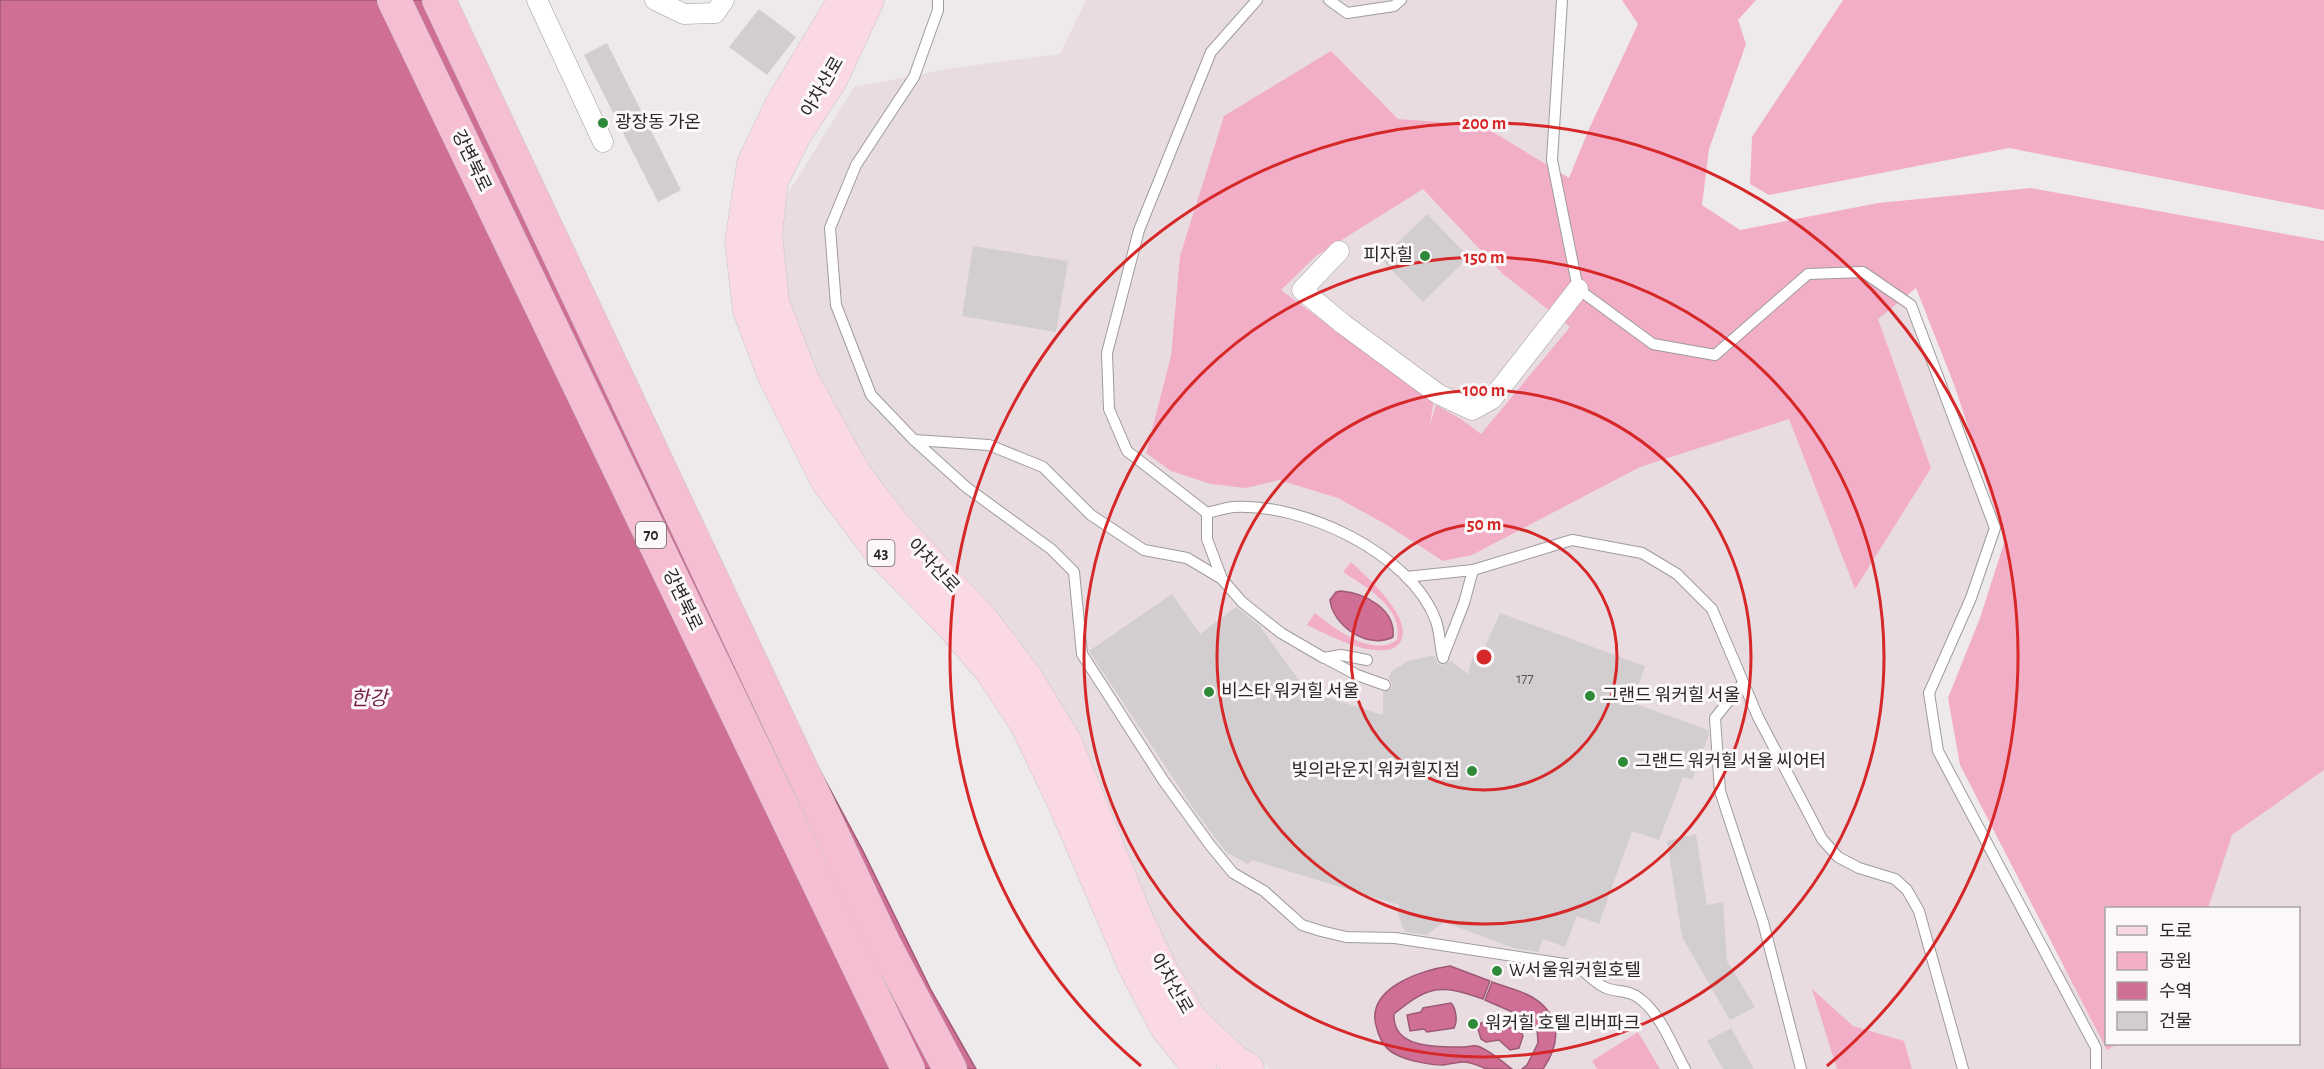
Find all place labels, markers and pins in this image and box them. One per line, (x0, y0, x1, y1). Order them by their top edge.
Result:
place label: 광장동 가온 (615, 112, 701, 132)
marker: 광장동 가온 (596, 116, 610, 130)
place label: 피자힐 (1363, 245, 1413, 265)
marker: 피자힐 (1418, 249, 1432, 263)
centre of rings (1474, 647, 1494, 667)
place label: 비스타 워커힐 서울 (1221, 681, 1359, 701)
marker: 비스타 워커힐 서울 (1202, 685, 1216, 699)
place label: 그랜드 워커힐 서울 (1602, 685, 1740, 705)
marker: 그랜드 워커힐 서울 (1583, 689, 1597, 703)
place label: 그랜드 워커힐 서울 씨어터 (1635, 751, 1826, 771)
marker: 그랜드 워커힐 서울 씨어터 (1616, 755, 1630, 769)
place label: 빛의라운지 워커힐지점 (1291, 760, 1460, 780)
marker: 빛의라운지 워커힐지점 (1465, 764, 1479, 778)
place label: W서울워커힐호텔 (1509, 960, 1641, 980)
marker: W서울워커힐호텔 (1490, 964, 1504, 978)
place label: 워커힐 호텔 리버파크 (1485, 1013, 1640, 1033)
marker: 워커힐 호텔 리버파크 (1466, 1017, 1480, 1031)

